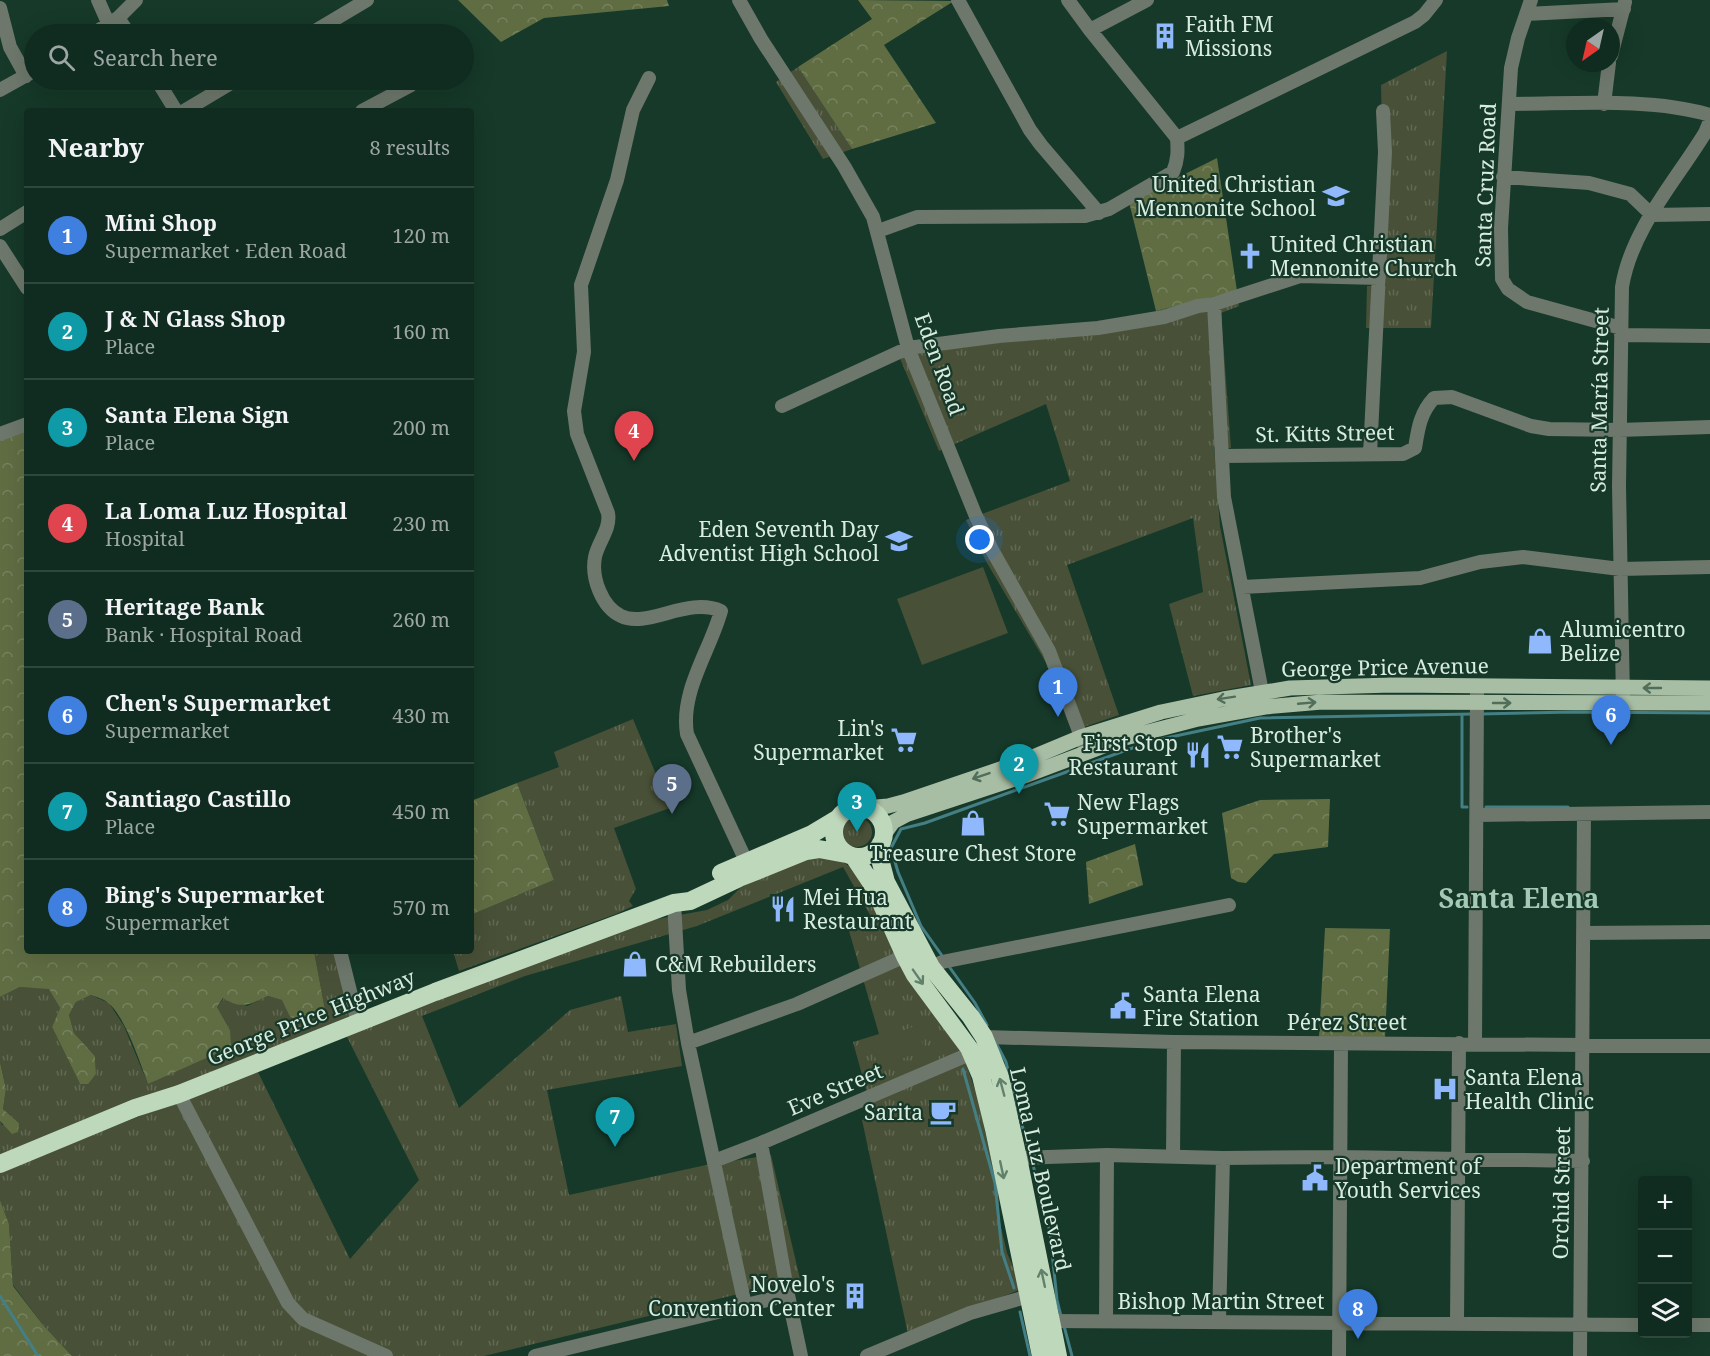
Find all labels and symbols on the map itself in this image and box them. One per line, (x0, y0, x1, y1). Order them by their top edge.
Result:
place label: Faith FM Missions (1185, 10, 1273, 62)
north arrow (1566, 18, 1620, 72)
building icon: Faith FM Missions (1150, 21, 1180, 51)
street label: Santa Cruz Road (1468, 102, 1502, 268)
place label: United Christian Mennonite School (1136, 170, 1316, 222)
school or university icon: United Christian Mennonite School (1321, 181, 1351, 211)
place label: United Christian Mennonite Church (1270, 230, 1458, 282)
church icon: United Christian Mennonite Church (1235, 241, 1265, 271)
street label: Santa María Street (1583, 307, 1615, 493)
street label: Eden Road (909, 309, 971, 419)
pin: 4 (614, 412, 654, 461)
street label: St. Kitts Street (1255, 418, 1395, 448)
place label: Eden Seventh Day Adventist High School (659, 515, 879, 567)
your location (965, 525, 994, 554)
school or university icon: Eden Seventh Day Adventist High School (884, 526, 914, 556)
place label: Alumicentro Belize (1560, 615, 1686, 667)
shop icon: Alumicentro Belize (1525, 626, 1555, 656)
street label: George Price Avenue (1281, 651, 1489, 683)
pin: 1 (1038, 668, 1078, 717)
one-way arrow (1642, 682, 1662, 694)
one-way arrow (1217, 693, 1237, 704)
pin: 6 (1592, 696, 1630, 745)
one-way arrow (1296, 697, 1316, 708)
one-way arrow (1491, 697, 1511, 709)
place label: Lin's Supermarket (753, 714, 884, 766)
place label: Brother's Supermarket (1250, 721, 1381, 773)
supermarket icon: Lin's Supermarket (889, 725, 919, 755)
place label: First Stop Restaurant (1069, 729, 1178, 781)
supermarket icon: Brother's Supermarket (1215, 732, 1245, 762)
restaurant icon: First Stop Restaurant (1183, 740, 1213, 770)
pin: 2 (1000, 744, 1038, 794)
pin: 5 (652, 764, 692, 814)
one-way arrow (972, 771, 991, 782)
pin: 3 (838, 782, 876, 832)
place label: New Flags Supermarket (1077, 788, 1208, 840)
supermarket icon: New Flags Supermarket (1042, 799, 1072, 829)
shop icon: Treasure Chest Store (958, 808, 988, 838)
place label: Treasure Chest Store (869, 839, 1077, 867)
district label: Santa Elena (1439, 879, 1599, 916)
place label: Mei Hua Restaurant (803, 883, 912, 935)
restaurant icon: Mei Hua Restaurant (768, 894, 798, 924)
shop icon: C&M Rebuilders (620, 949, 650, 979)
place label: C&M Rebuilders (655, 950, 817, 978)
street label: George Price Highway (203, 962, 419, 1072)
one-way arrow (912, 969, 924, 985)
place label: Santa Elena Fire Station (1143, 980, 1261, 1032)
public building icon: Santa Elena Fire Station (1108, 991, 1138, 1021)
street label: Pérez Street (1287, 1008, 1407, 1036)
street label: Eve Street (783, 1056, 887, 1122)
place label: Santa Elena Health Clinic (1465, 1063, 1594, 1115)
street label: Loma Luz Boulevard (1004, 1064, 1078, 1274)
hospital icon: Santa Elena Health Clinic (1430, 1074, 1460, 1104)
one-way arrow (996, 1078, 1008, 1097)
cafe icon: Sarita (928, 1097, 958, 1127)
pin: 7 (596, 1098, 634, 1147)
place label: Sarita (864, 1098, 923, 1126)
street label: Orchid Street (1546, 1126, 1576, 1260)
place label: Department of Youth Services (1334, 1152, 1483, 1204)
one-way arrow (997, 1160, 1009, 1179)
public building icon: Department of Youth Services (1300, 1163, 1330, 1193)
one-way arrow (1037, 1269, 1048, 1288)
place label: Novelo's Convention Center (648, 1270, 835, 1322)
building icon: Novelo's Convention Center (840, 1281, 870, 1311)
street label: Bishop Martin Street (1118, 1287, 1324, 1315)
pin: 8 (1338, 1290, 1378, 1339)

